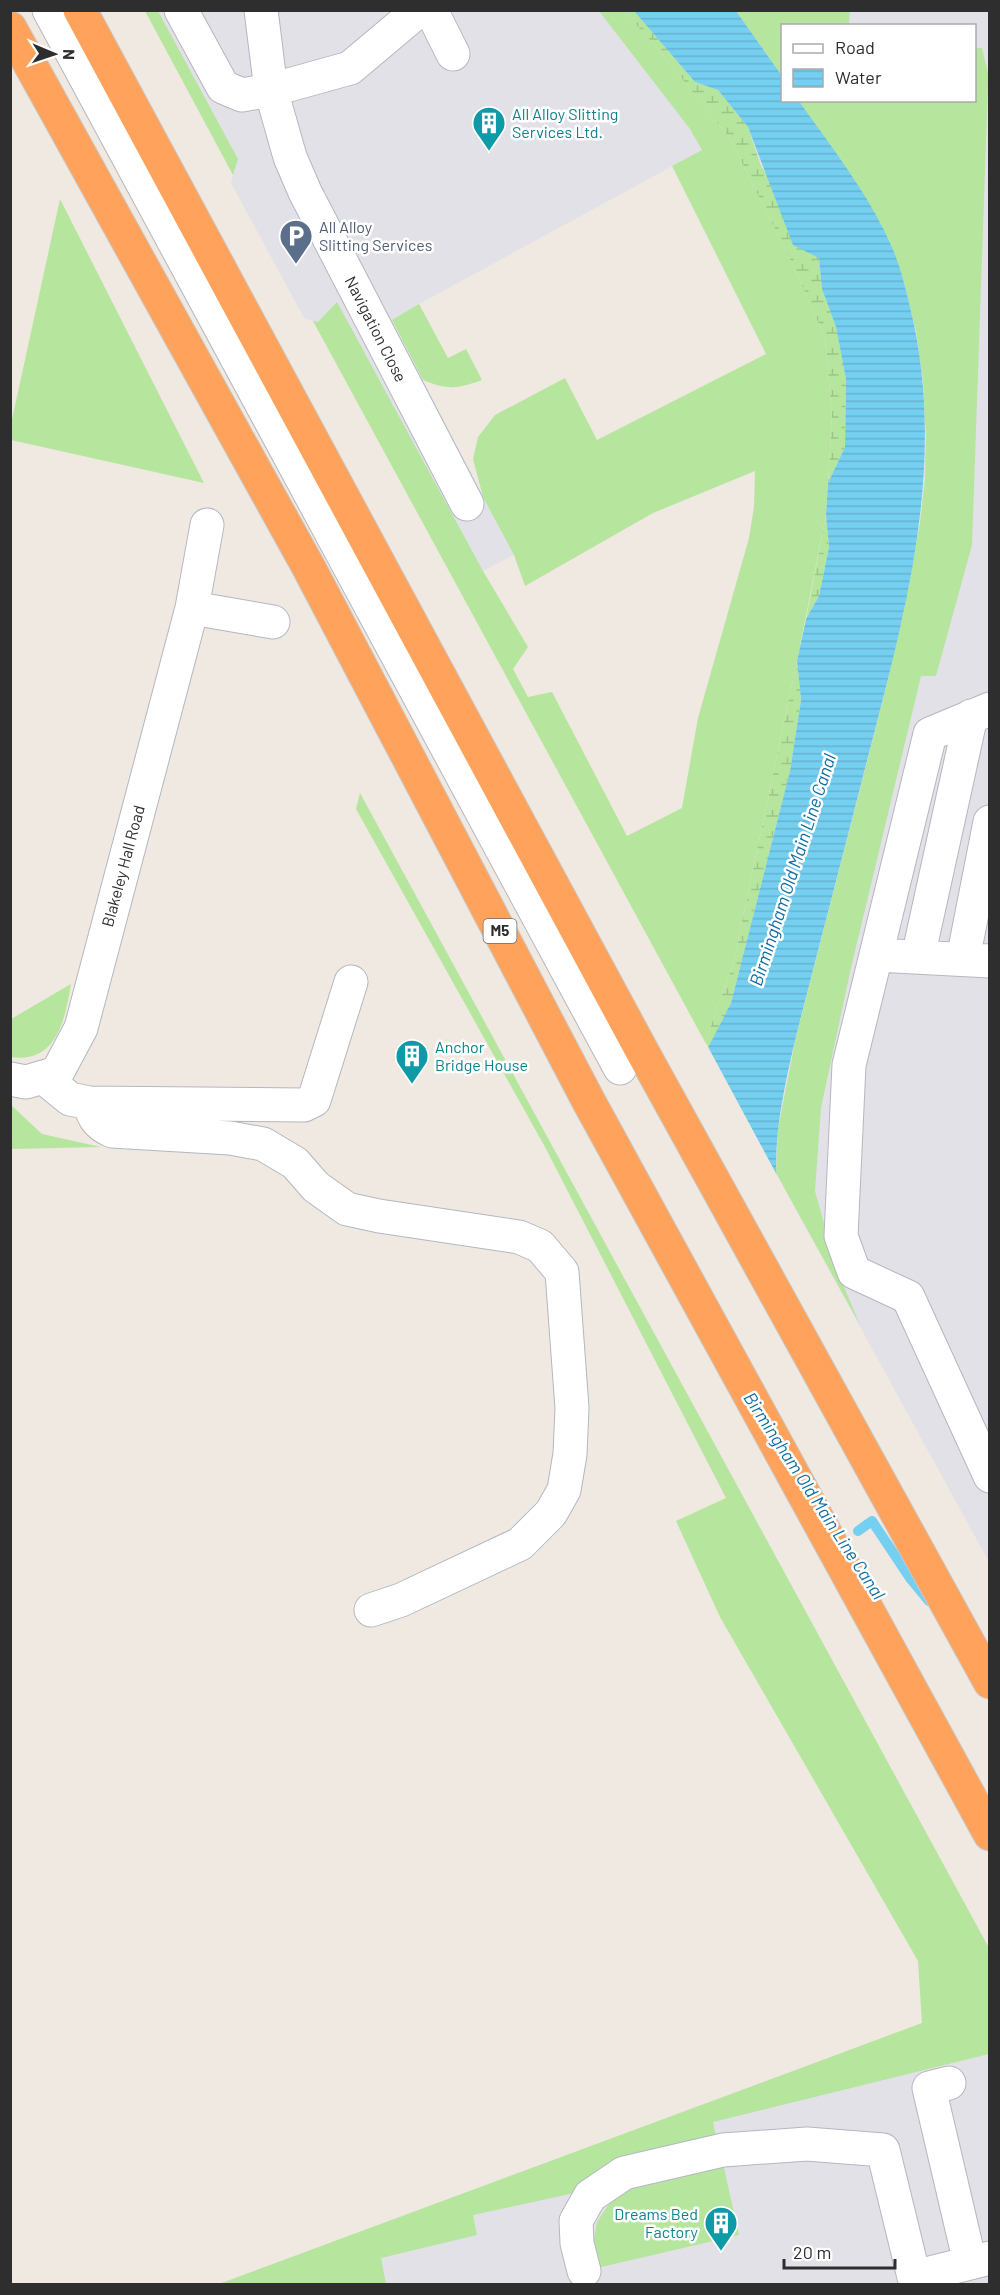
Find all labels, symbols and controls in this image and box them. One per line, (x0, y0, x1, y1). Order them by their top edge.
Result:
north arrow (24, 24, 84, 84)
legend (781, 24, 976, 102)
text: Road (835, 36, 875, 58)
text: N (60, 49, 79, 60)
text: Water (835, 66, 882, 88)
place label: All Alloy Slitting Services Ltd. (512, 104, 618, 141)
building icon: All Alloy Slitting Services Ltd. (471, 105, 507, 152)
place label: All Alloy Slitting Services (319, 217, 432, 254)
parking icon: All Alloy Slitting Services (278, 218, 314, 265)
street label: Navigation Close (342, 273, 411, 385)
water label: Birmingham Old Main Line Canal (744, 751, 840, 989)
street label: Blakeley Hall Road (97, 803, 148, 929)
road number: M5 (484, 919, 516, 943)
place label: Anchor Bridge House (435, 1037, 528, 1074)
building icon: Anchor Bridge House (394, 1038, 430, 1085)
water label: Birmingham Old Main Line Canal (739, 1388, 890, 1603)
place label: Dreams Bed Factory (614, 2204, 699, 2241)
building icon: Dreams Bed Factory (703, 2205, 739, 2252)
scale bar (784, 2232, 895, 2270)
text: 20 m (793, 2241, 831, 2263)

